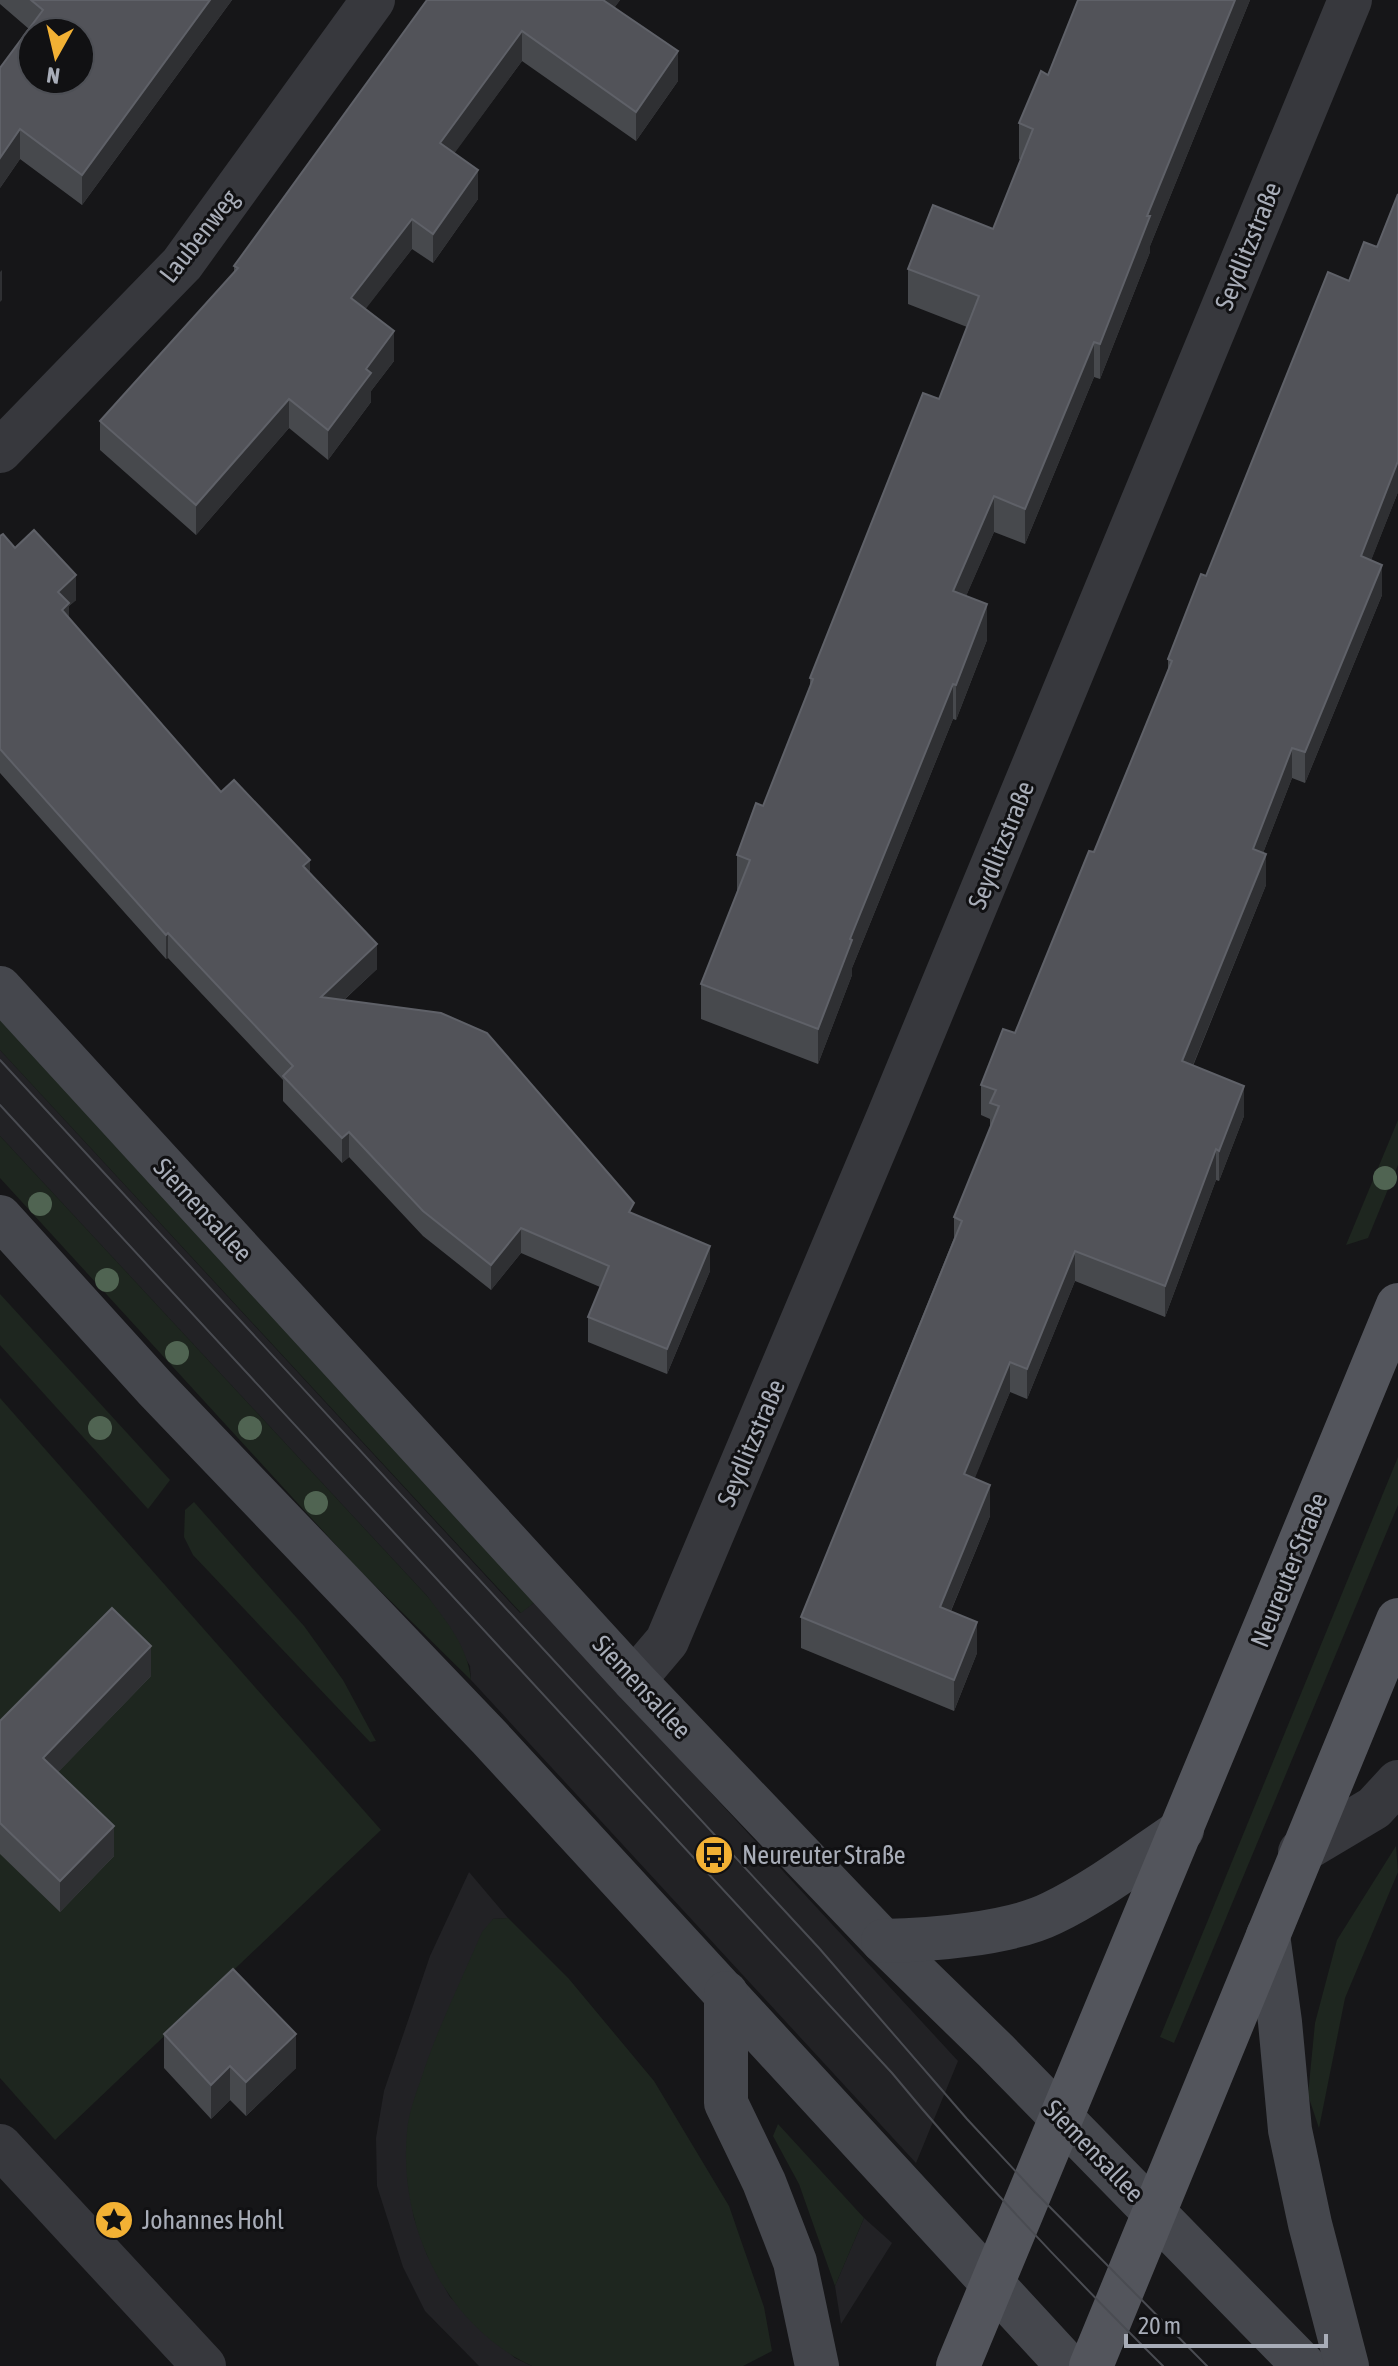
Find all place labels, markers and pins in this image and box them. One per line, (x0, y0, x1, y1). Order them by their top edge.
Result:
bus stop icon: Neureuter Straße (693, 1834, 735, 1876)
place label: Neureuter Straße (742, 1840, 906, 1870)
place icon: Johannes Hohl (93, 2199, 135, 2241)
place label: Johannes Hohl (142, 2205, 284, 2235)

